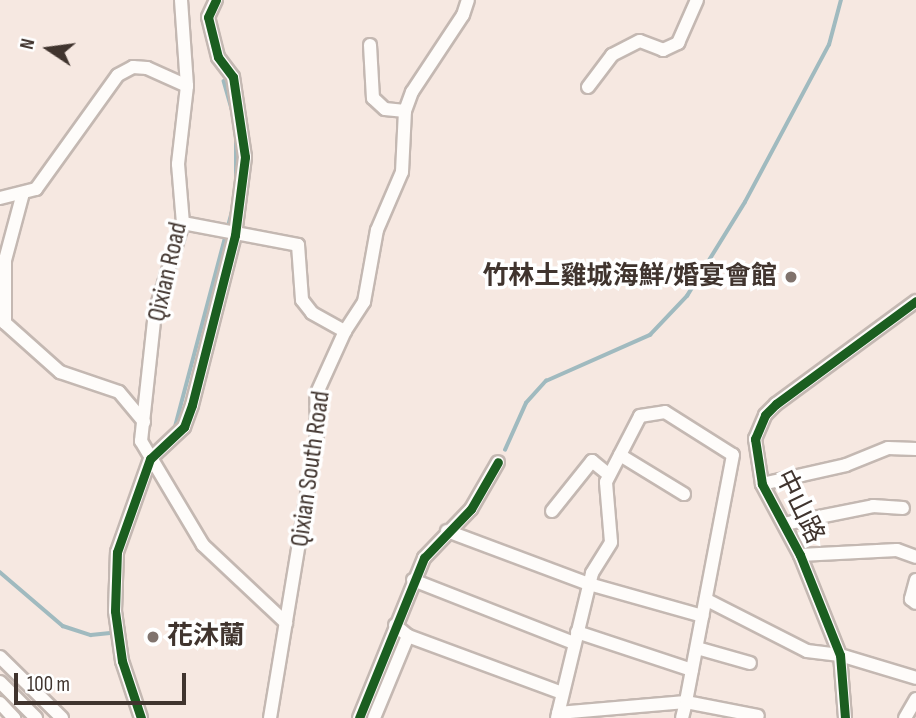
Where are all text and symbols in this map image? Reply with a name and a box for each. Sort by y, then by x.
north arrow [14,14,84,84]
text: N [16,37,40,52]
street label: Qixian Road [141,219,195,325]
place label: 竹林土雞城海鮮/婚宴會館 [482,261,777,293]
marker: 竹林土雞城海鮮/婚宴會館 [783,269,799,285]
street label: Qixian South Road [285,389,337,549]
street label: 中山路 [768,465,830,549]
place label: 花沐蘭 [167,621,245,653]
marker: 花沐蘭 [145,629,161,645]
scale bar [18,658,189,702]
text: 100 m [27,672,70,697]

